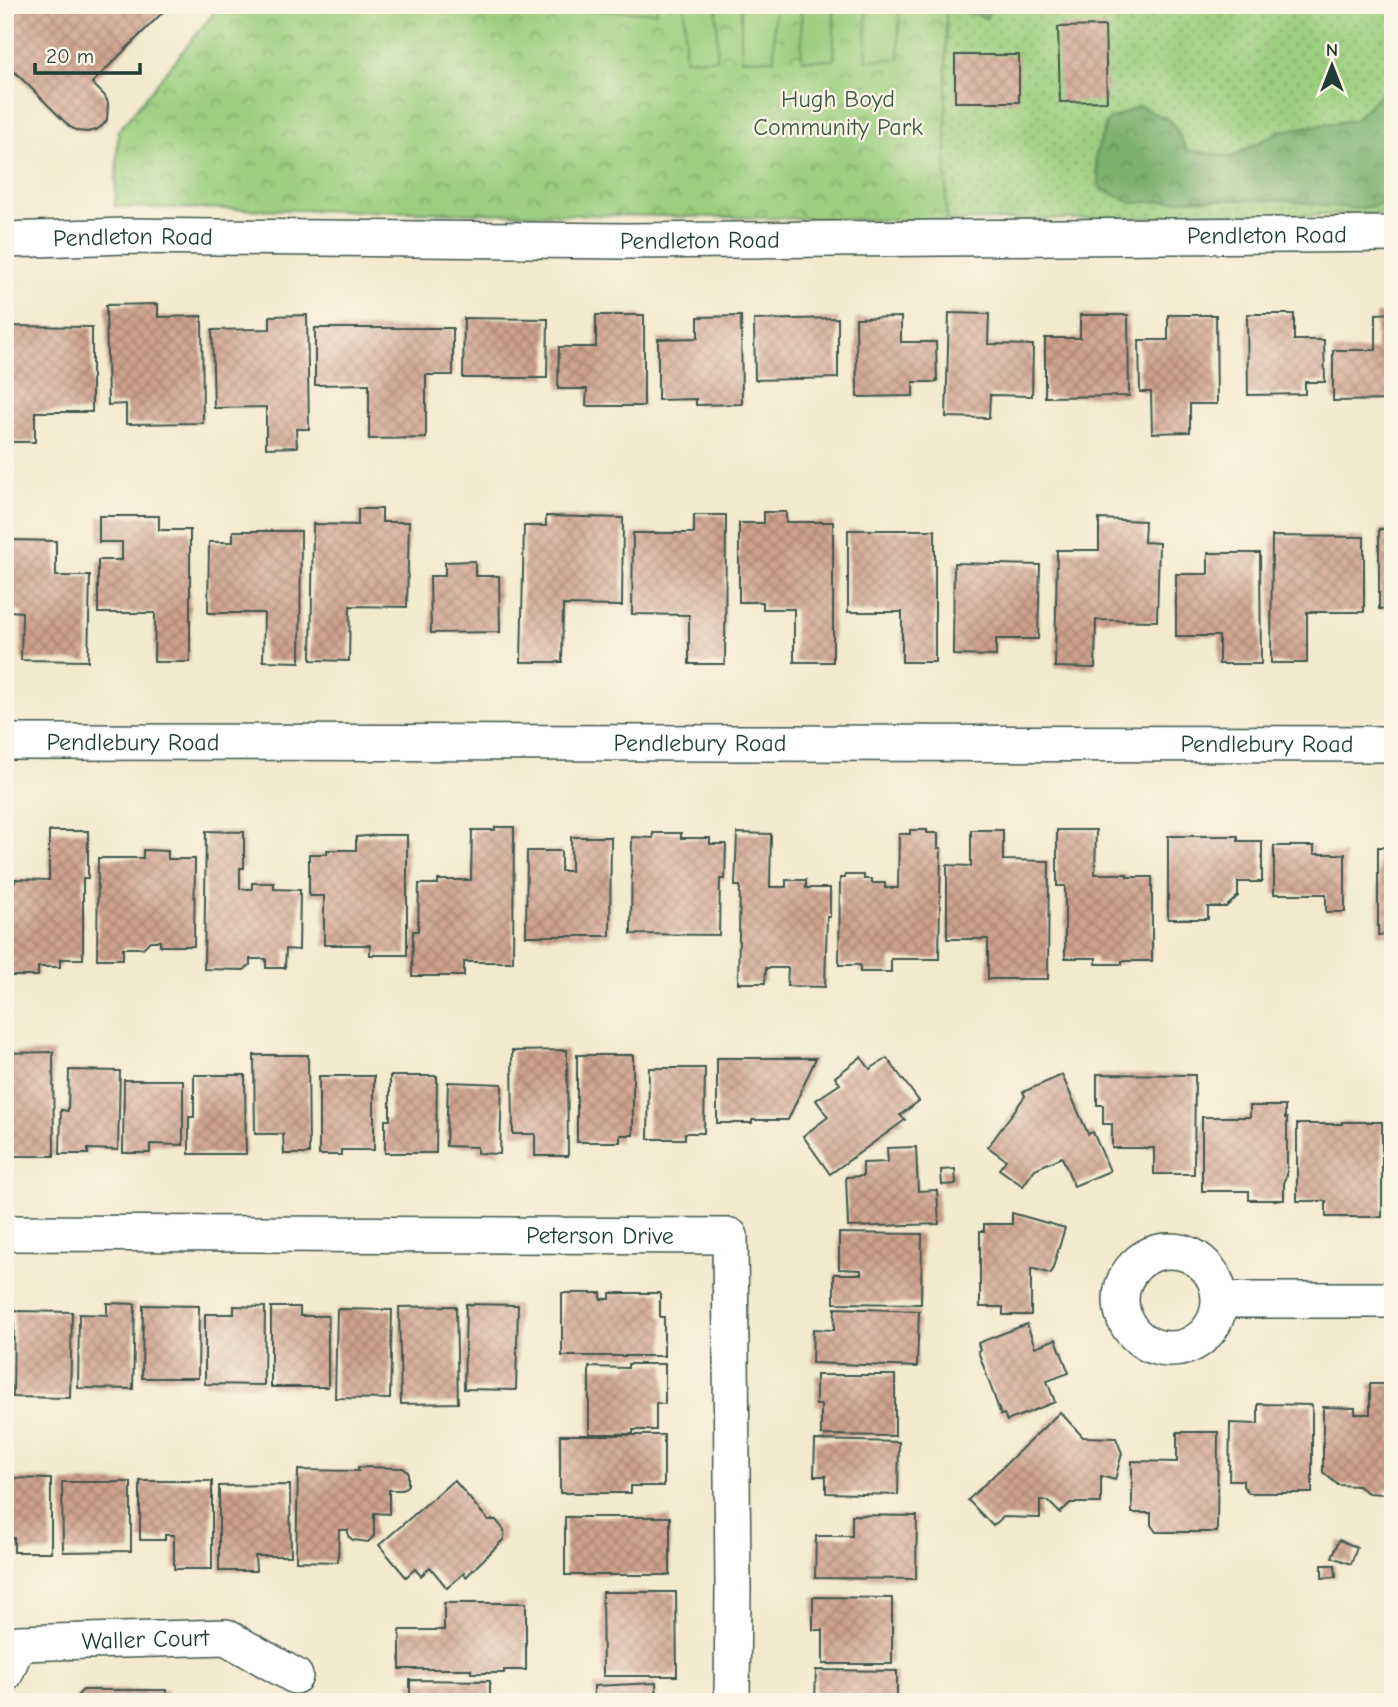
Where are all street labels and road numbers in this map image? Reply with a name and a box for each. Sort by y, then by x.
street label: Pendleton Road [1187,220,1347,250]
street label: Pendleton Road [53,222,213,252]
street label: Pendleton Road [620,226,780,255]
street label: Pendlebury Road [46,728,220,756]
street label: Pendlebury Road [613,729,787,757]
street label: Pendlebury Road [1180,730,1354,758]
street label: Peterson Drive [526,1221,674,1250]
street label: Waller Court [81,1623,211,1655]

